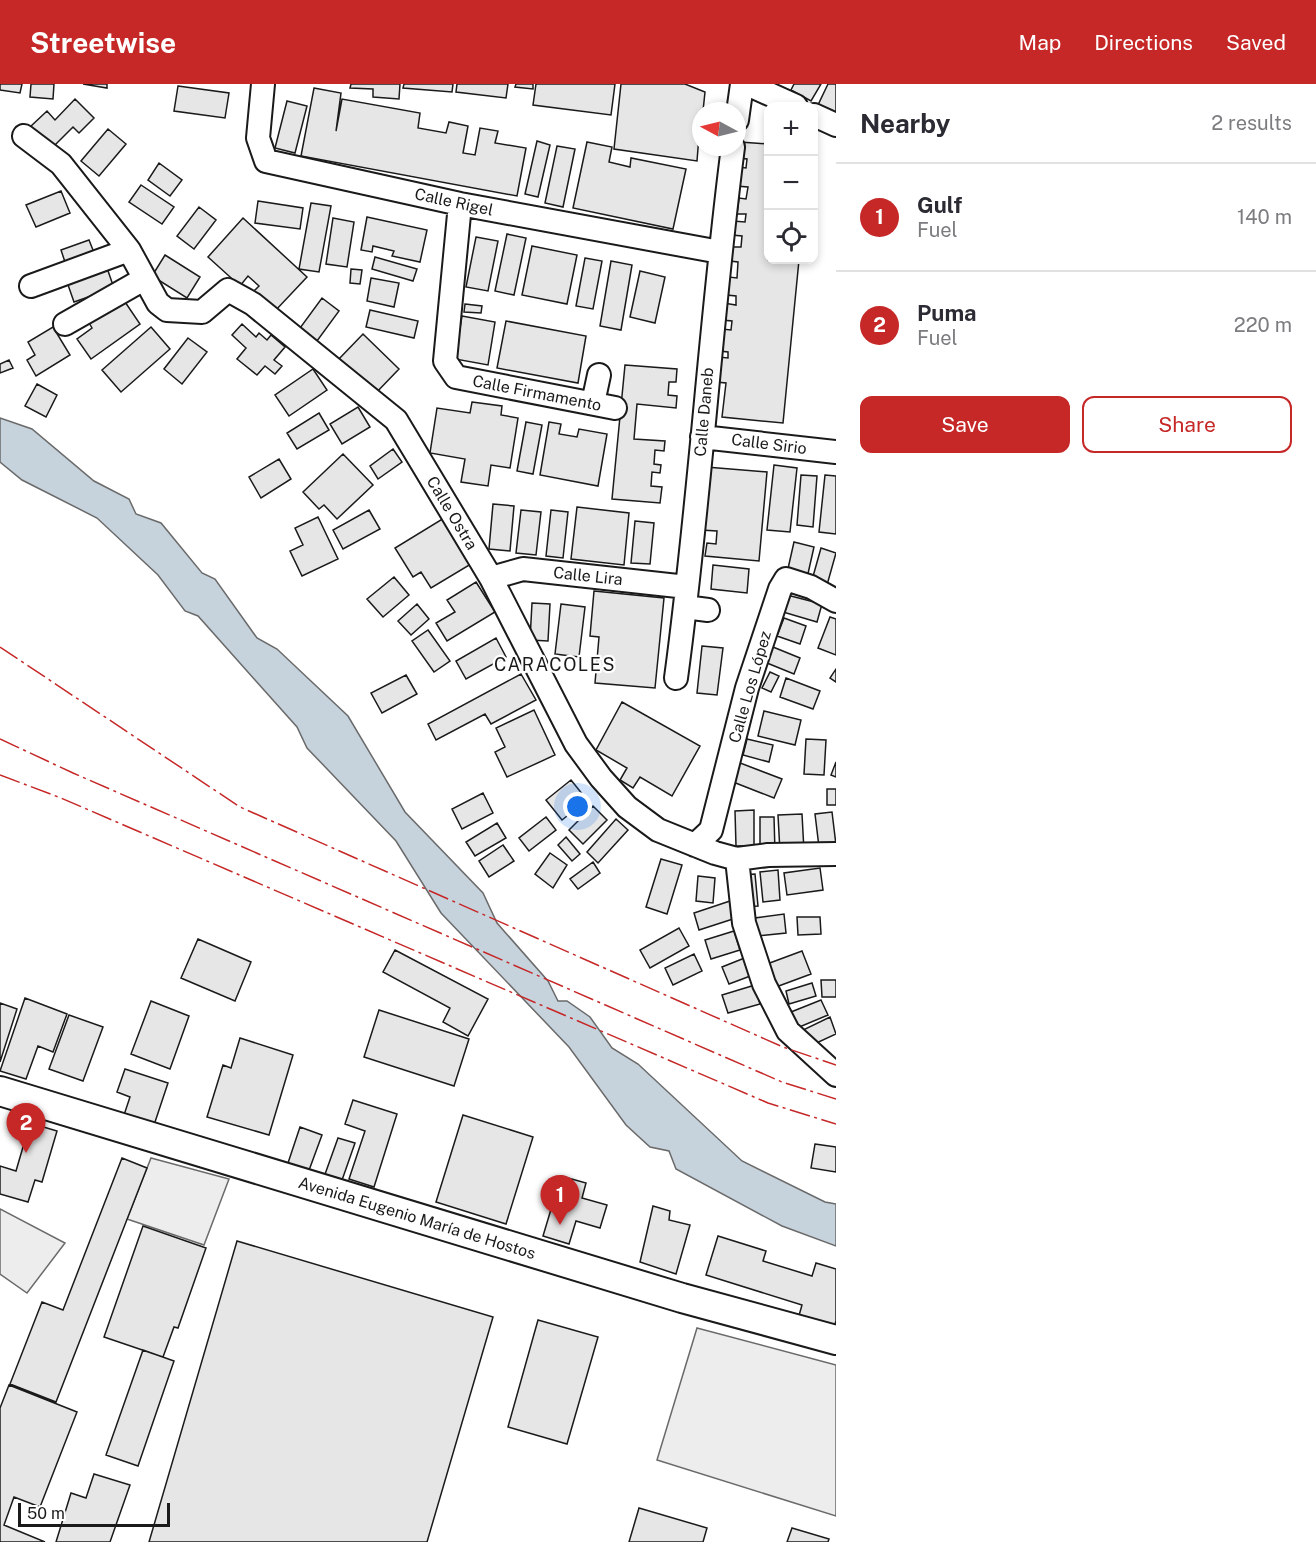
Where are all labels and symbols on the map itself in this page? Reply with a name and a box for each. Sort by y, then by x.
north arrow [692,102,746,156]
street label: Calle Rigel [413,184,495,220]
street label: Calle Daneb [691,367,717,457]
street label: Calle Firmamento [471,371,603,415]
street label: Calle Sirio [730,430,808,458]
street label: Calle Ostra [423,473,481,553]
street label: Calle Lira [552,563,624,589]
street label: Calle Los López [725,629,775,745]
district label: CARACOLES [494,654,616,675]
your location [563,792,592,821]
pin: 2 [6,1104,46,1153]
street label: Avenida Eugenio María de Hostos [296,1173,538,1263]
pin: 1 [540,1176,580,1225]
scale bar [18,1500,170,1528]

